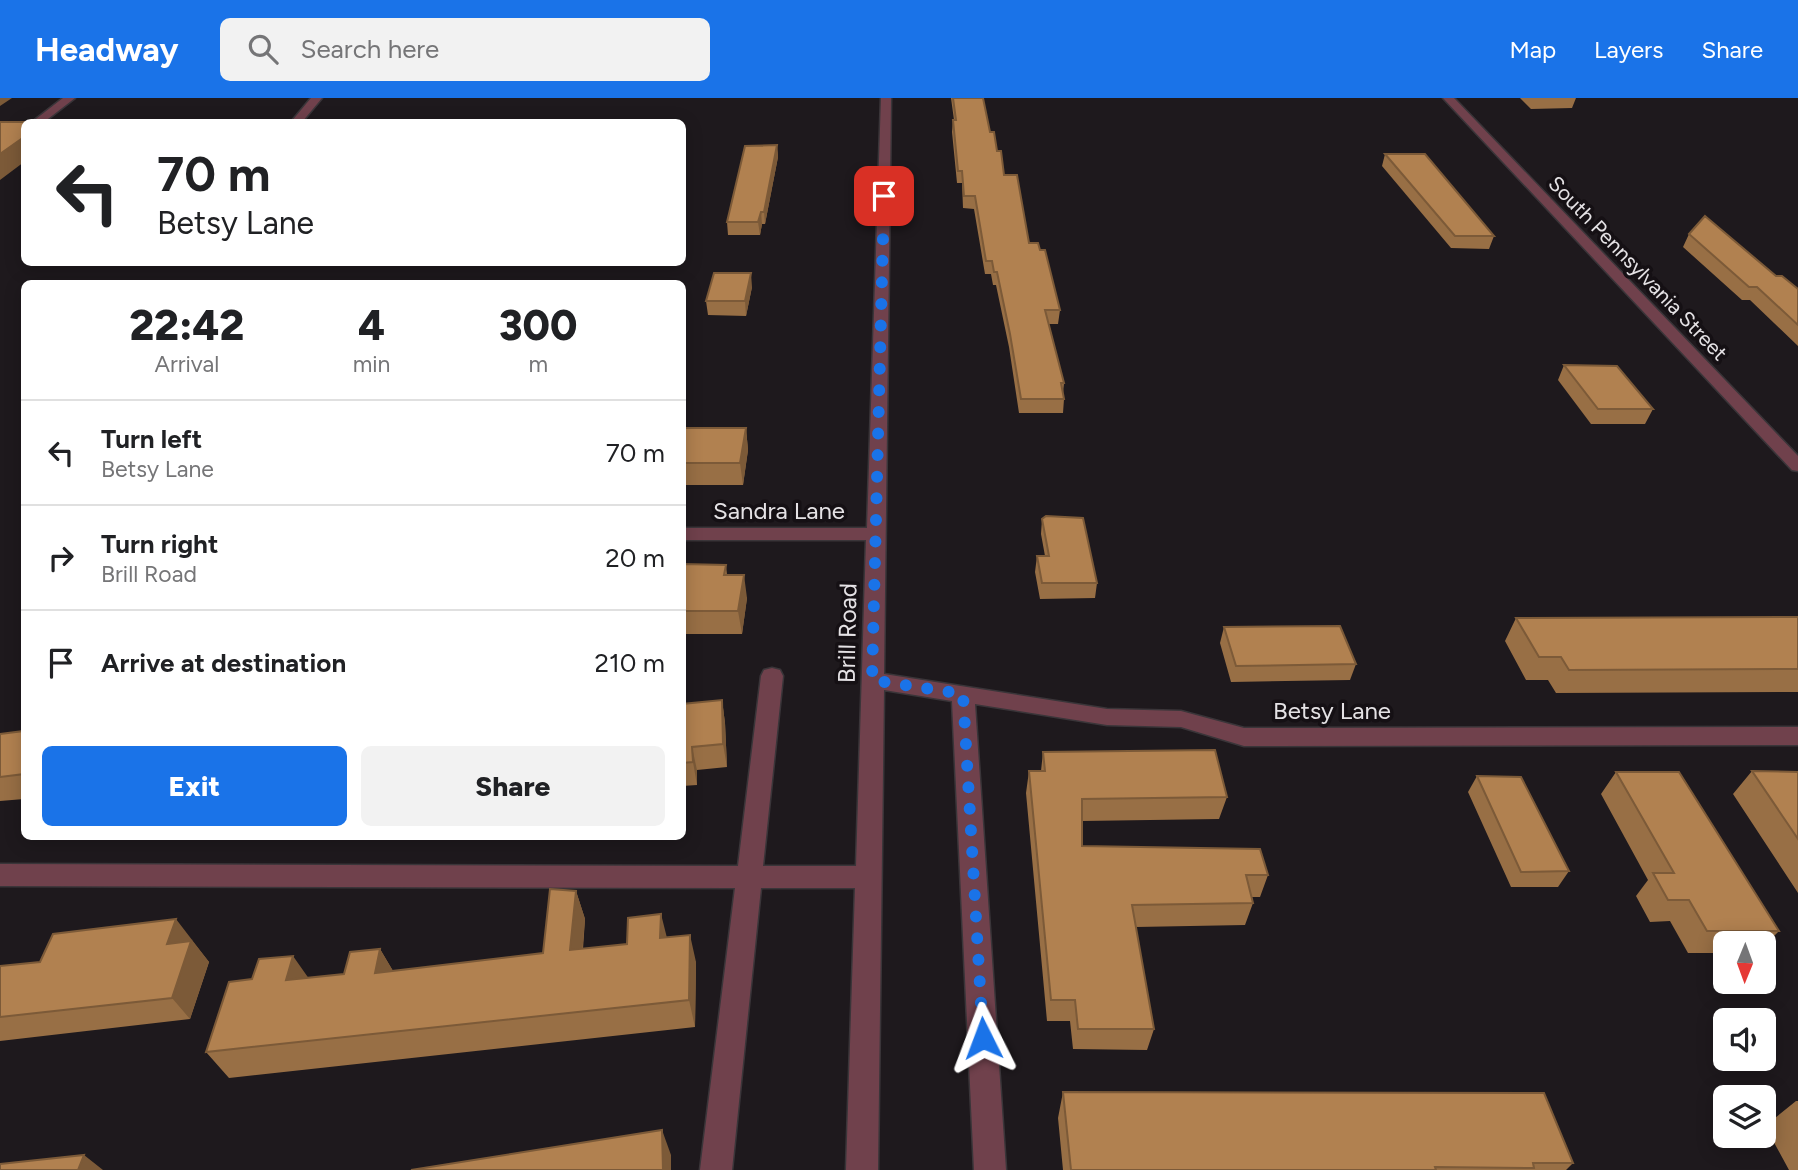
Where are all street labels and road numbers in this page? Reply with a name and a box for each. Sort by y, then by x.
street label: South Pennsylvania Street [1543,171,1733,365]
street label: Sandra Lane [713,496,845,525]
street label: Brill Road [832,583,862,683]
street label: Betsy Lane [1273,696,1391,725]

